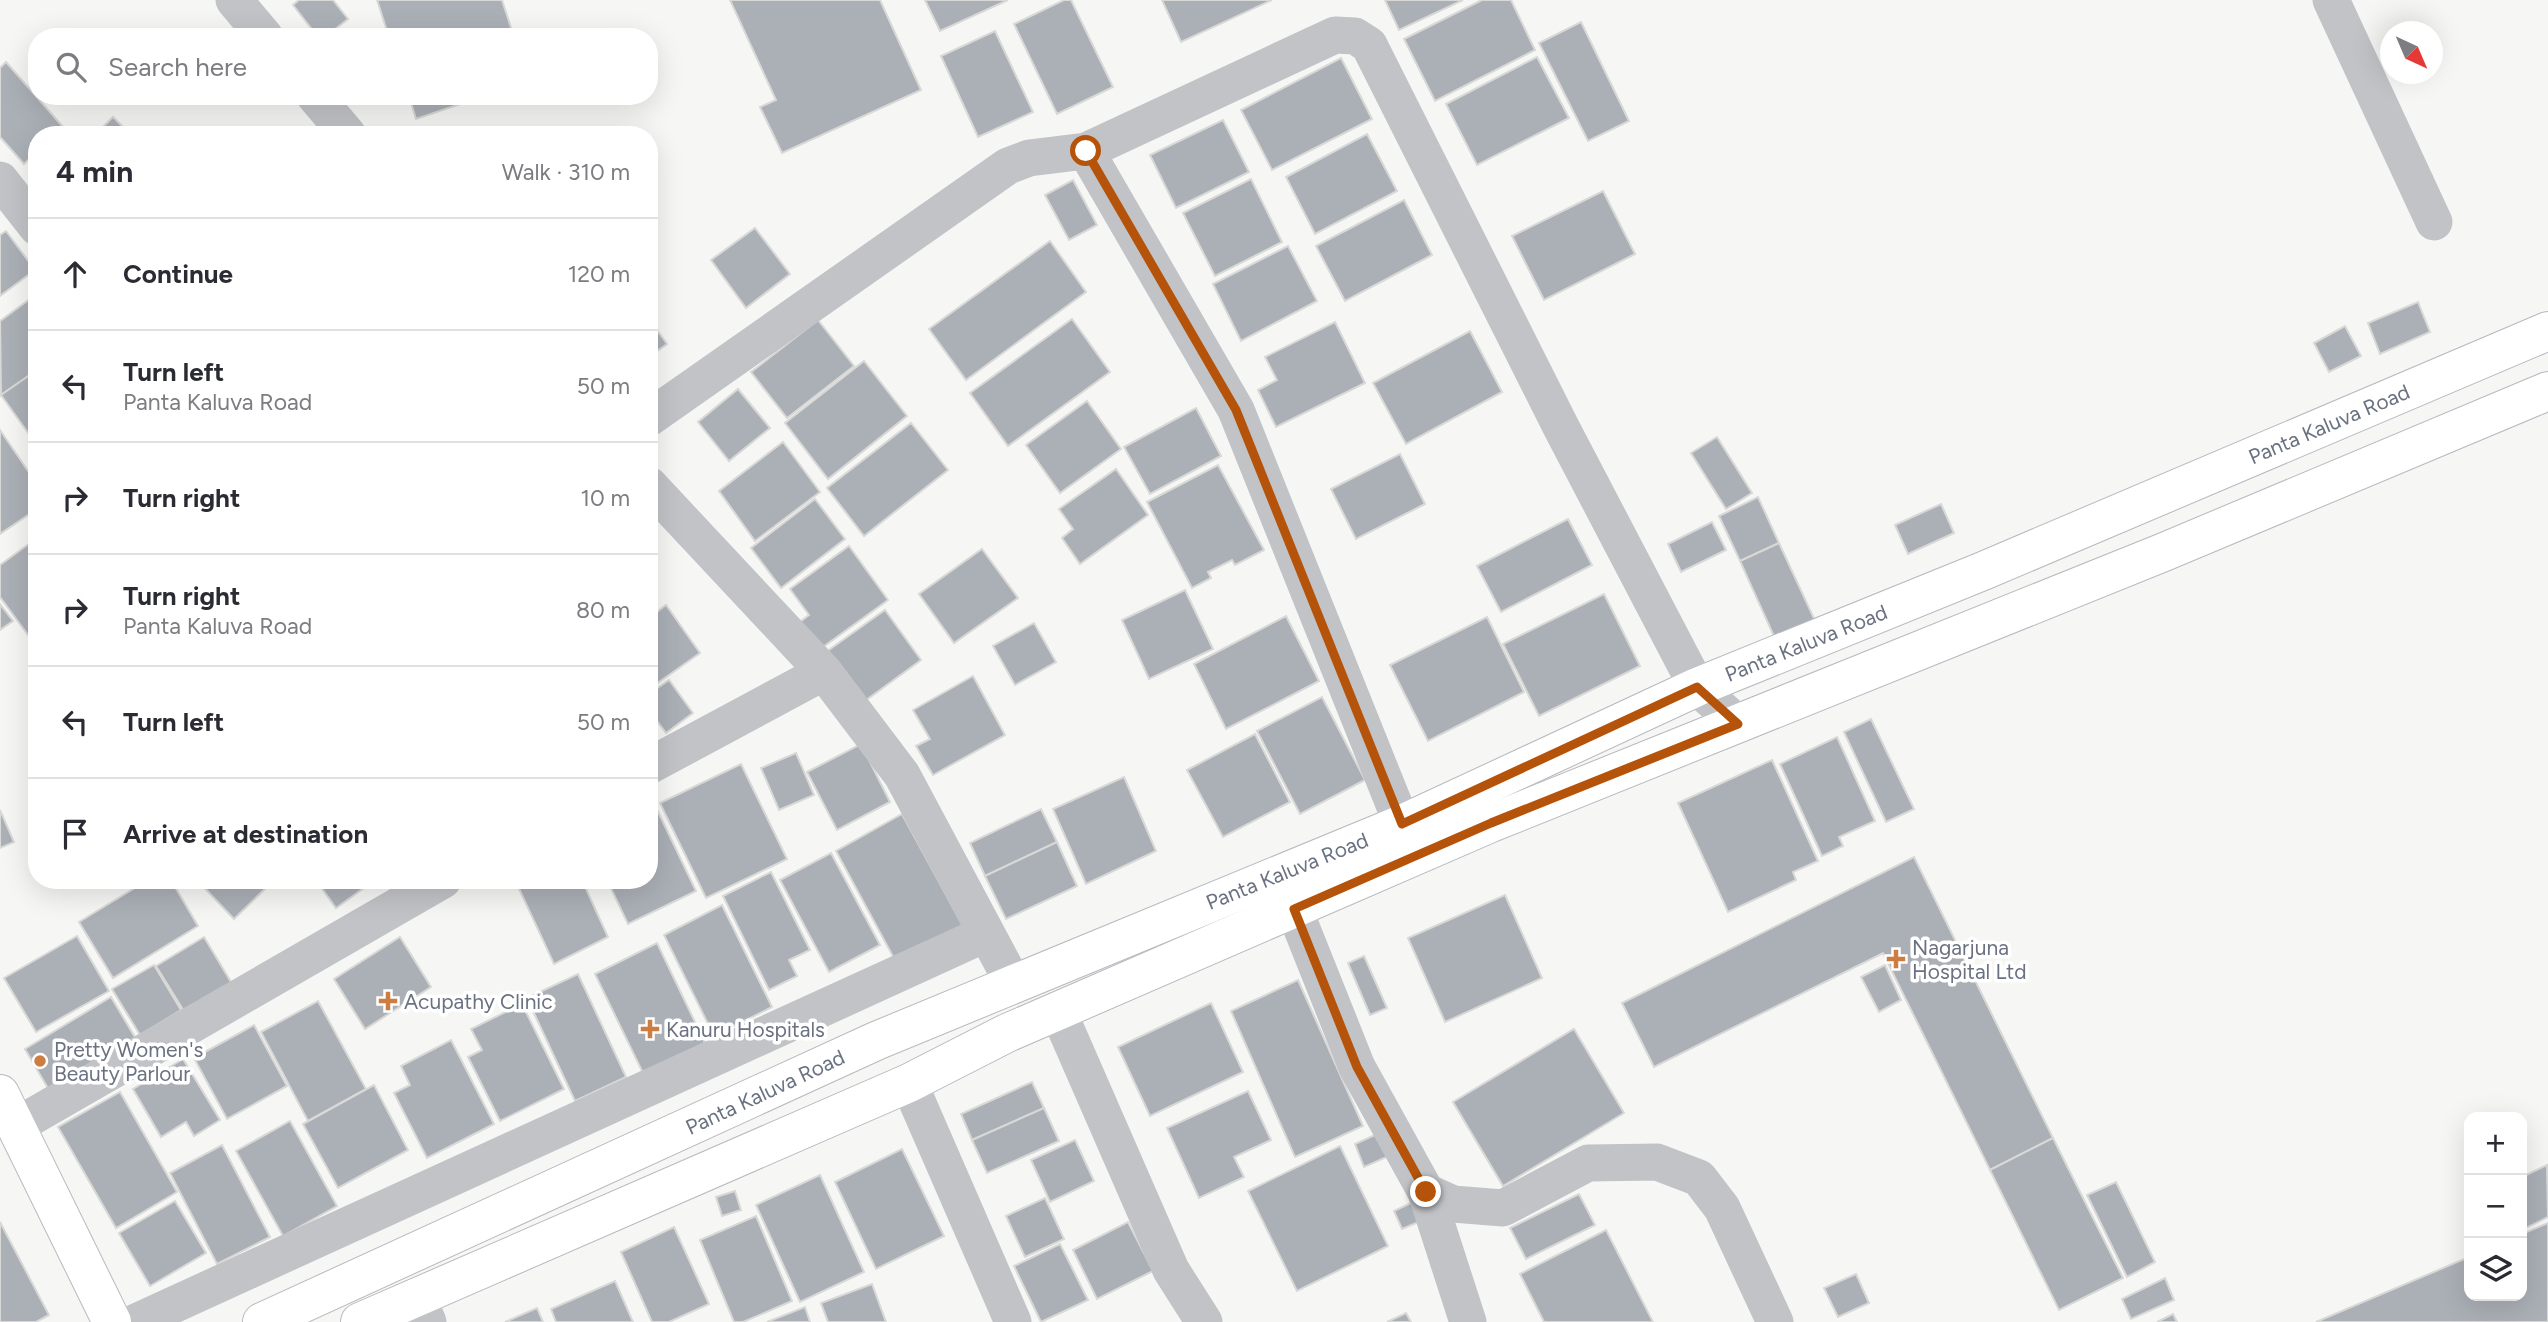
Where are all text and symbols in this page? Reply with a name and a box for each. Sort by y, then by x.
north arrow [2380,21,2443,84]
search box [28,28,658,105]
icon: search [52,48,90,86]
text: Search here [108,51,247,83]
route start [1070,135,1101,166]
text: 4 min [56,153,133,190]
text: Walk · 310 m [502,158,630,186]
icon: ahead [56,255,94,293]
text: Continue [123,258,233,290]
text: 120 m [568,260,630,288]
text: Turn left [123,356,224,388]
icon: left [56,367,94,405]
text: 50 m [577,372,630,400]
street label: Panta Kaluva Road [2245,379,2413,469]
text: Panta Kaluva Road [123,388,312,416]
icon: right [56,479,94,517]
text: Turn right [123,482,240,514]
text: 10 m [581,484,630,512]
text: Turn right [123,580,240,612]
icon: right [56,591,94,629]
text: 80 m [576,596,630,624]
street label: Panta Kaluva Road [1721,599,1891,687]
text: Panta Kaluva Road [123,612,312,640]
icon: left [56,703,94,741]
text: Turn left [123,706,224,738]
text: 50 m [577,708,630,736]
icon: arrive [56,815,94,853]
text: Arrive at destination [123,818,368,850]
street label: Panta Kaluva Road [1202,827,1372,915]
place label: Nagarjuna Hospital Ltd [1912,935,2027,984]
marker: Nagarjuna Hospital Ltd [1886,949,1906,969]
place label: Acupathy Clinic [404,989,553,1014]
marker: Acupathy Clinic [378,991,398,1011]
place label: Kanuru Hospitals [666,1017,825,1042]
marker: Kanuru Hospitals [640,1019,660,1039]
place label: Pretty Women's Beauty Parlour [54,1037,203,1086]
street label: Panta Kaluva Road [681,1044,849,1140]
marker: Pretty Women's Beauty Parlour [32,1053,48,1069]
map controls [2464,1112,2527,1301]
button: + [2464,1112,2527,1175]
button: − [2464,1175,2527,1238]
route end [1410,1176,1441,1207]
button: layers [2464,1238,2527,1301]

